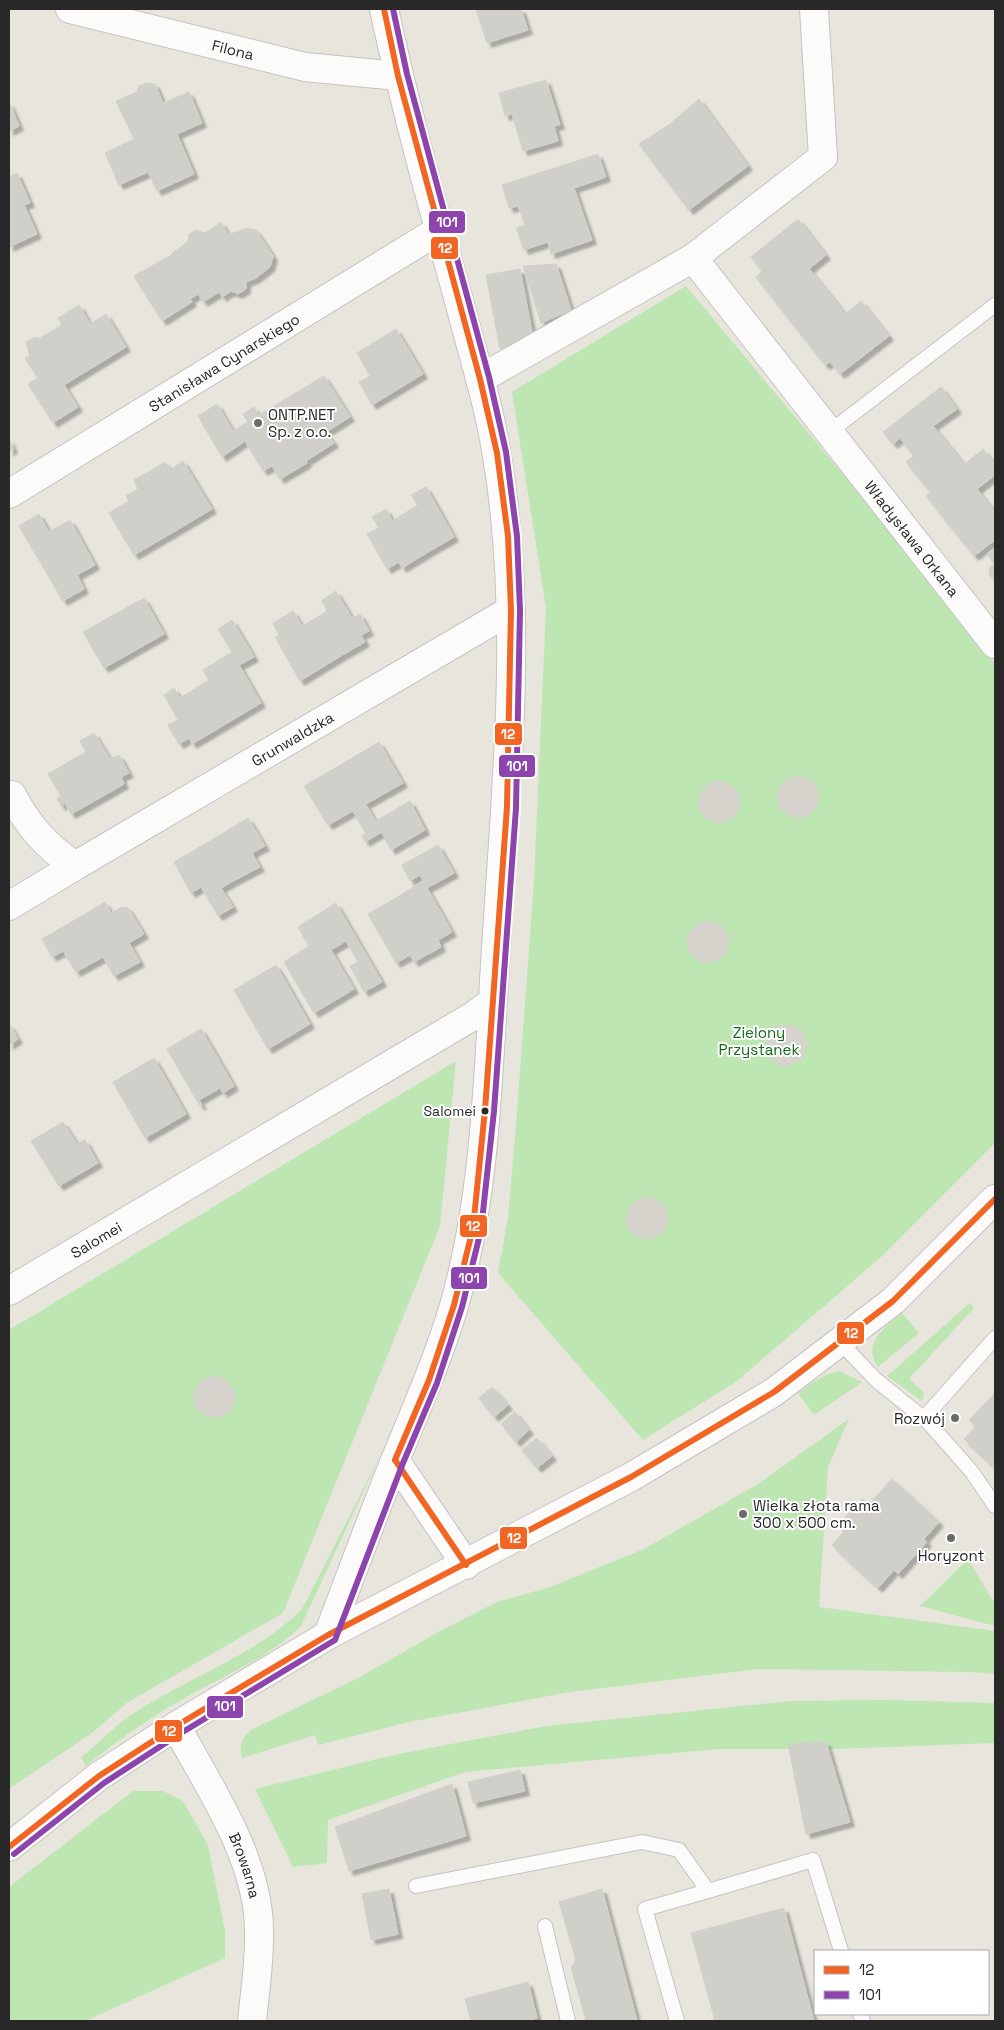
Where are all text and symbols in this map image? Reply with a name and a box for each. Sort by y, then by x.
street label: Filona [210,35,256,64]
line badge: 101 [428,210,466,234]
text: 101 [436,213,458,231]
line badge: 12 [430,236,459,260]
text: 12 [438,239,452,257]
street label: Stanisława Cynarskiego [145,309,303,416]
place label: ONTP.NET Sp. z o.o. [268,405,335,441]
marker: ONTP.NET Sp. z o.o. [252,417,264,429]
street label: Władysława Orkana [861,477,964,601]
street label: Grunwaldzka [248,707,337,770]
line badge: 12 [494,722,523,746]
text: 12 [501,725,515,743]
line badge: 101 [498,754,536,778]
text: 101 [506,757,528,775]
park label: Zielony Przystanek [718,1023,800,1059]
place label: Salomei [424,1102,476,1120]
marker: Salomei [480,1106,490,1116]
line badge: 12 [459,1214,488,1238]
street label: Salomei [67,1217,125,1262]
text: 12 [466,1217,480,1235]
line badge: 101 [450,1266,488,1290]
text: 101 [458,1269,480,1287]
line badge: 12 [836,1321,865,1345]
text: 12 [844,1324,858,1342]
place label: Rozwój [894,1409,945,1428]
marker: Rozwój [949,1412,961,1424]
place label: Wielka złota rama 300 x 500 cm. [753,1496,880,1532]
marker: Wielka złota rama 300 x 500 cm. [737,1508,749,1520]
line badge: 12 [499,1526,528,1550]
text: 12 [507,1529,521,1547]
marker: Horyzont [945,1532,957,1544]
place label: Horyzont [918,1546,984,1565]
line badge: 101 [206,1695,244,1719]
text: 101 [214,1697,236,1715]
line badge: 12 [154,1719,183,1743]
text: 12 [162,1722,176,1740]
street label: Browarna [225,1829,265,1900]
legend [814,1950,989,2015]
text: 12 [859,1960,874,1979]
text: 101 [859,1985,881,2004]

